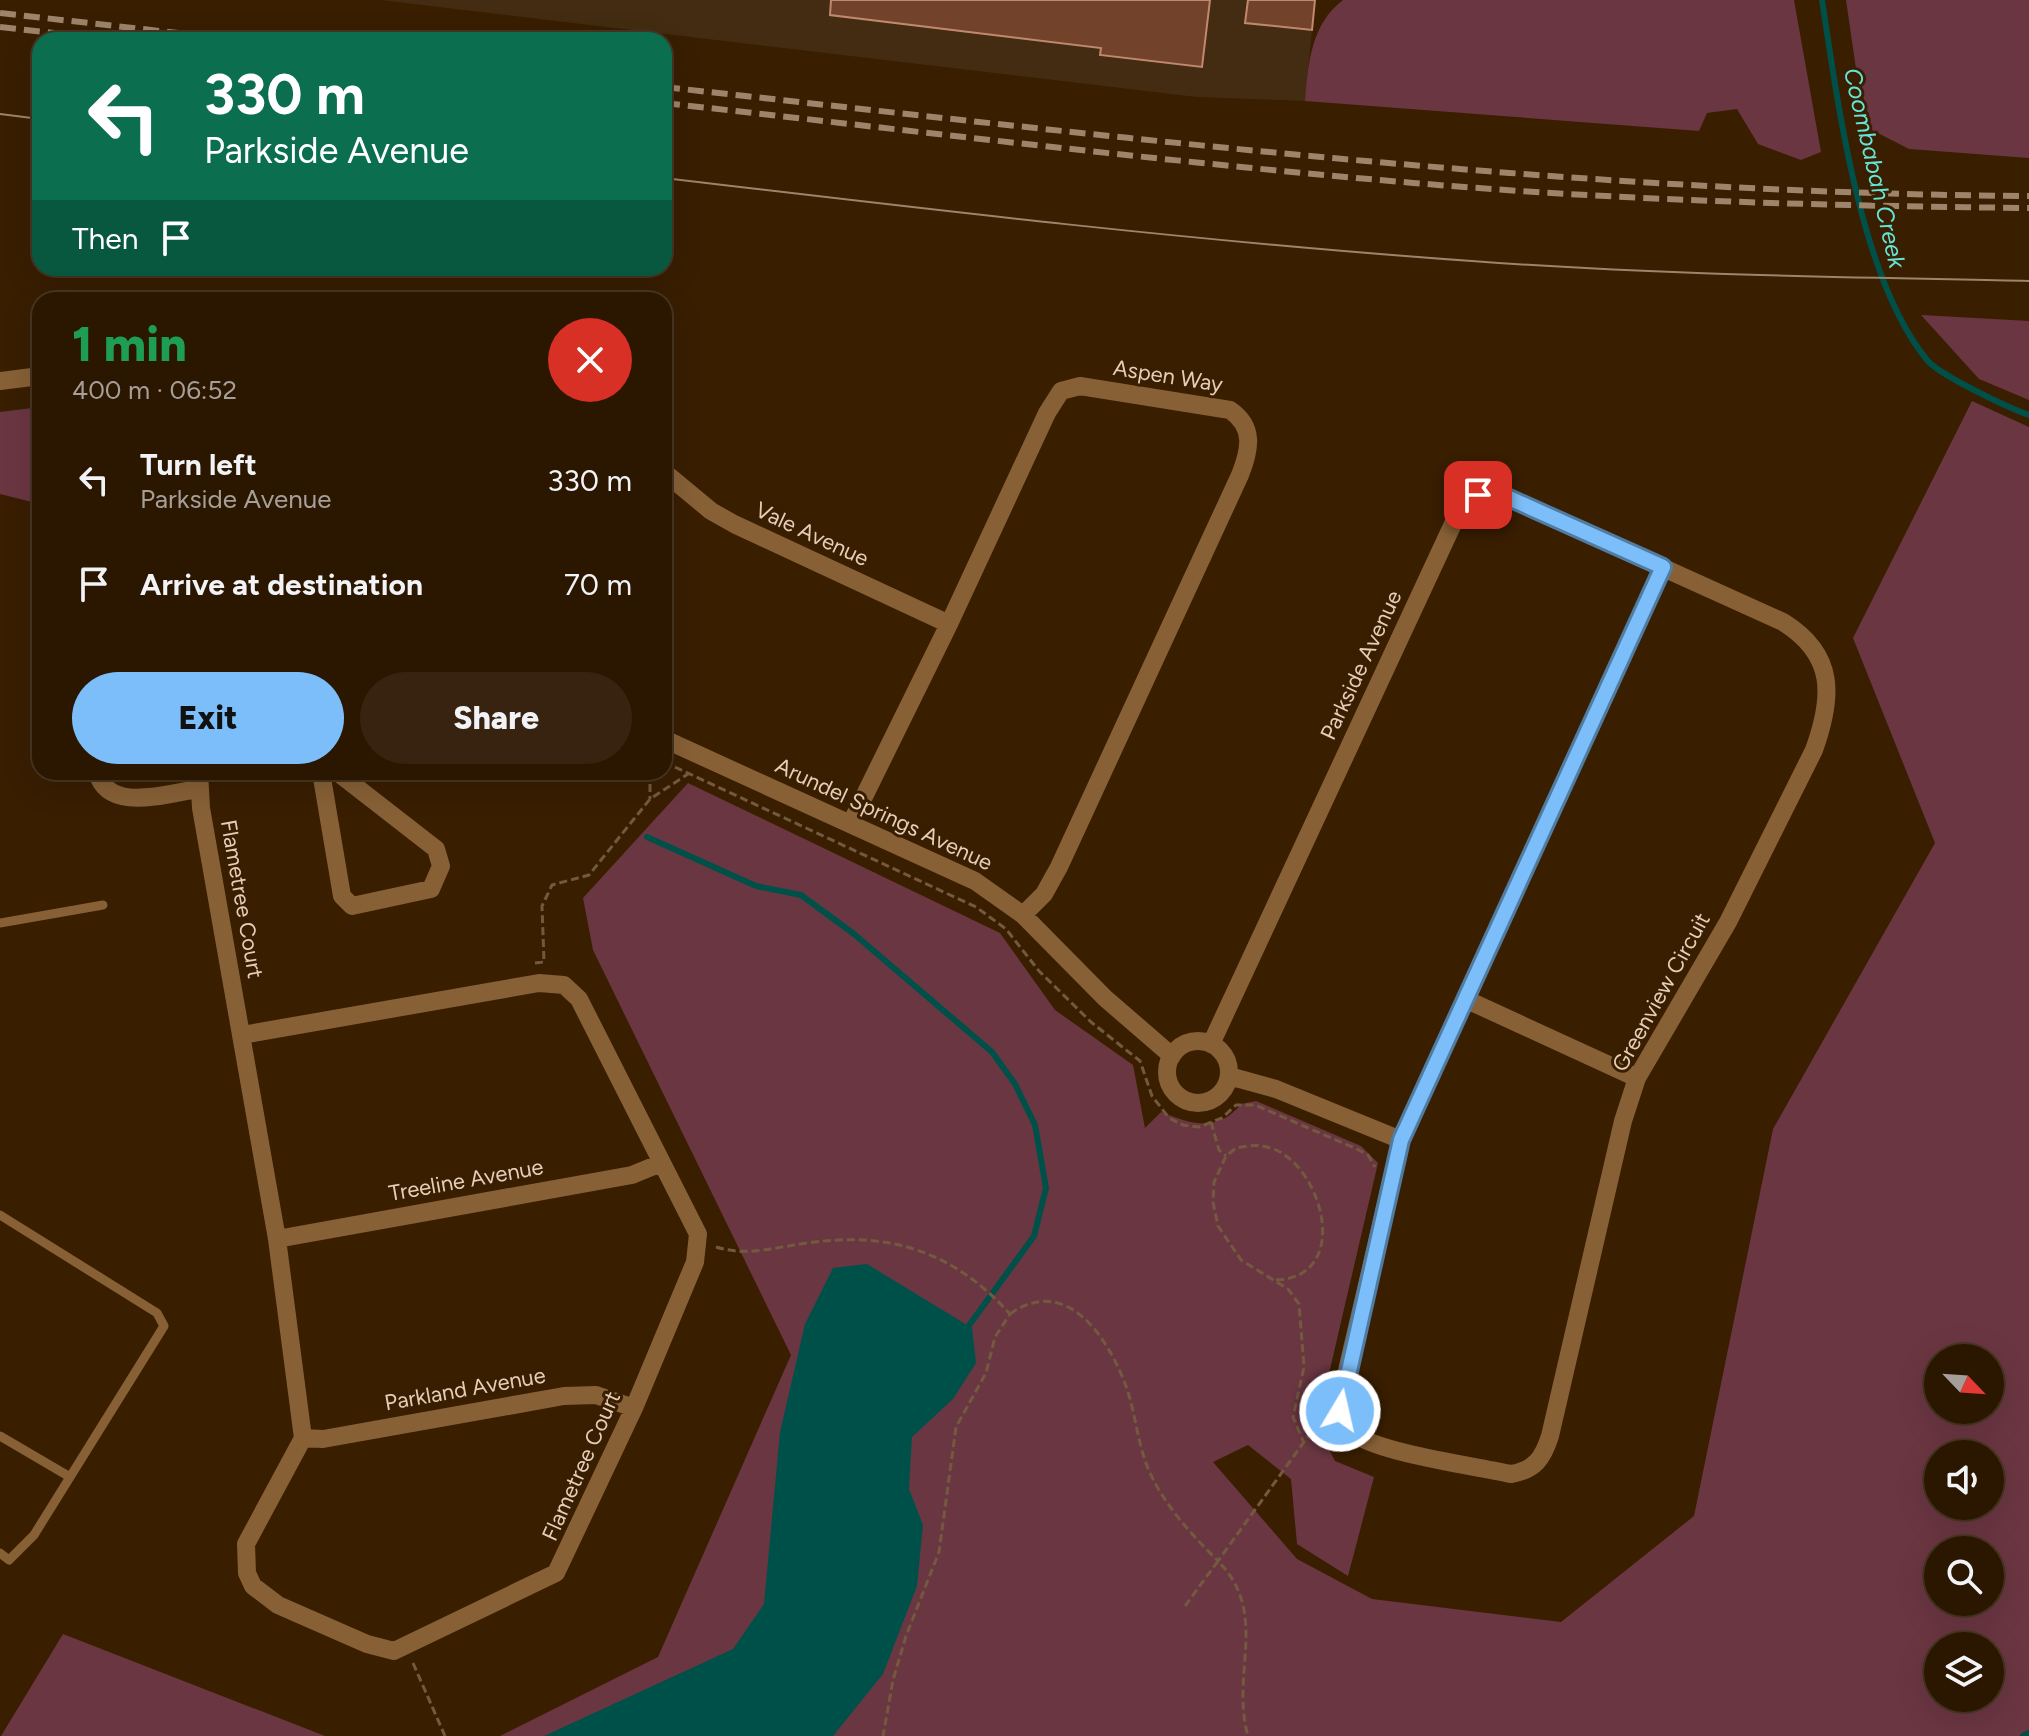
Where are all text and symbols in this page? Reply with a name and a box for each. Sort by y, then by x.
text: 330 m [204,61,365,128]
icon: left [72,64,176,168]
water label: Coombabah Creek [1838,65,1912,272]
text: Parkside Avenue [204,129,469,172]
icon: arrive [154,216,198,260]
text: Then [72,220,138,257]
text: 1 min [72,315,187,373]
button: close [548,318,632,402]
street label: Aspen Way [1111,354,1225,398]
text: 400 m · 06:52 [72,374,237,406]
text: Turn left [140,446,257,483]
icon: left [72,458,116,502]
pin [1444,461,1512,529]
text: 330 m [547,462,632,499]
icon: arrive [1456,473,1500,517]
text: Parkside Avenue [140,483,331,515]
street label: Vale Avenue [751,496,873,572]
icon: arrive [72,562,116,606]
text: Arrive at destination [140,566,423,603]
text: 70 m [564,566,632,603]
street label: Parkside Avenue [1315,586,1407,744]
button: Exit [72,672,344,764]
button: Share [360,672,632,764]
street label: Arundel Springs Avenue [771,752,997,876]
street label: Flametree Court [215,818,269,980]
street label: Greenview Circuit [1606,908,1716,1076]
street label: Treeline Avenue [387,1153,545,1207]
north arrow [1924,1344,2004,1424]
map controls [1924,1344,2004,1712]
street label: Parkland Avenue [382,1362,548,1416]
position arrow [1298,1369,1382,1453]
street label: Flametree Court [536,1387,626,1545]
button: sound [1924,1440,2004,1520]
button: search [1924,1536,2004,1616]
button: layers [1924,1632,2004,1712]

